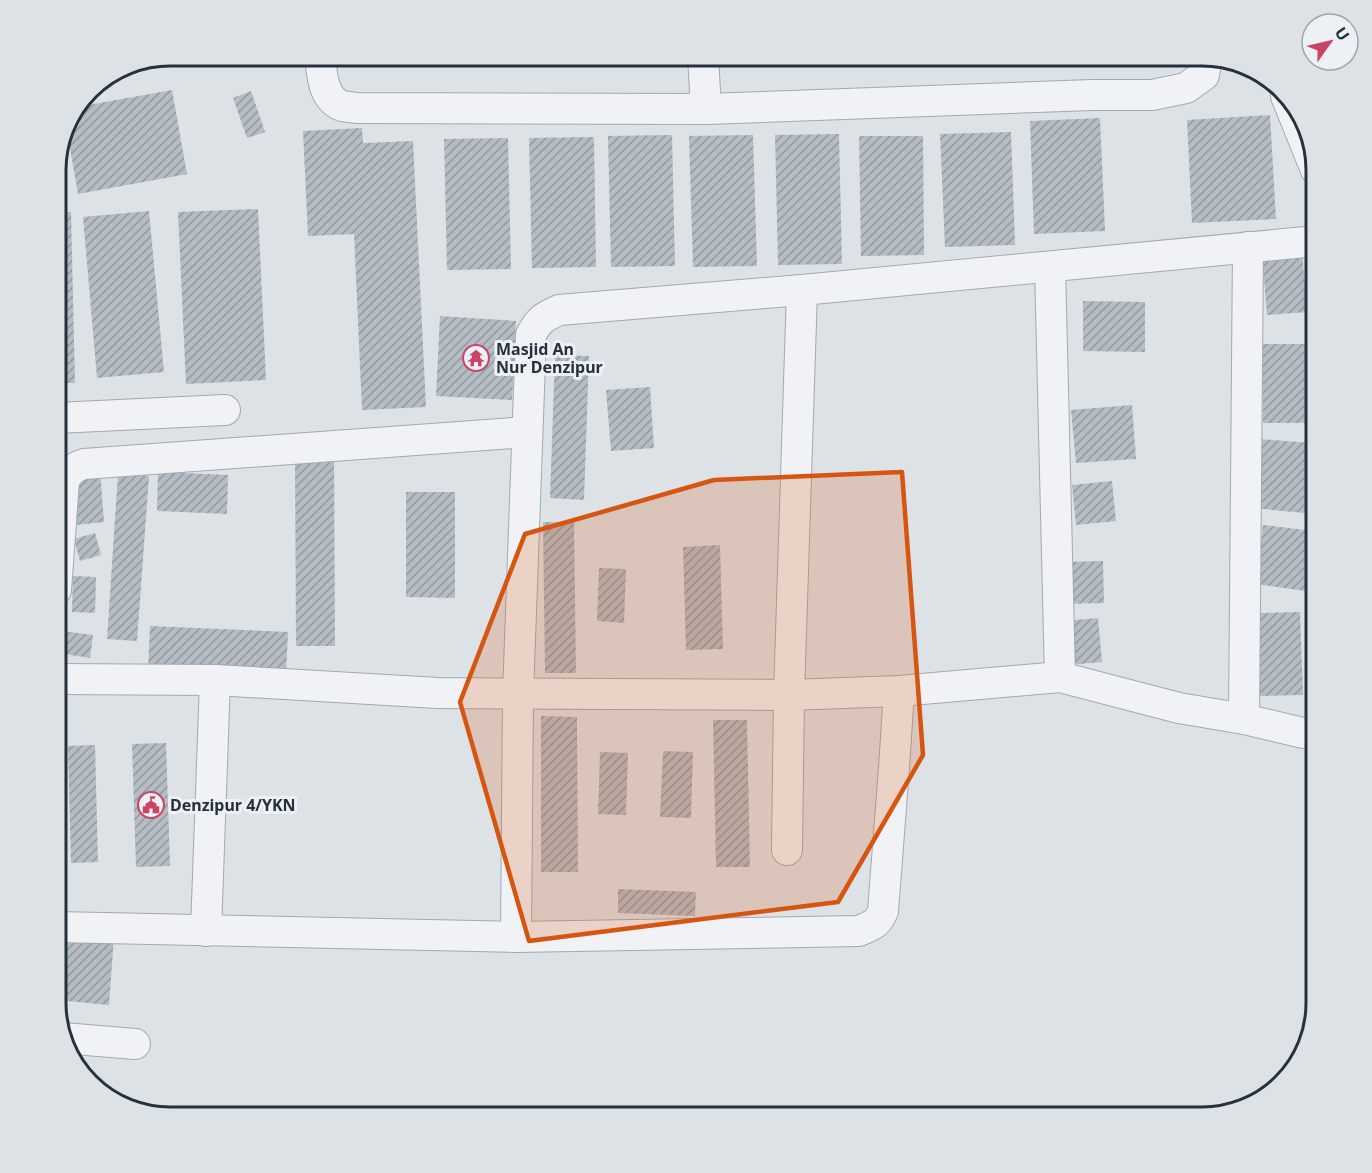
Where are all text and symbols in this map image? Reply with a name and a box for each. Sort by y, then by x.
north arrow [1300,12,1360,72]
text: U [1330,22,1355,45]
place label: Masjid An Nur Denzipur [496,338,603,378]
temple icon: Masjid An Nur Denzipur [461,343,491,373]
public building icon: Denzipur 4/YKN [136,790,166,820]
place label: Denzipur 4/YKN [170,794,296,816]

